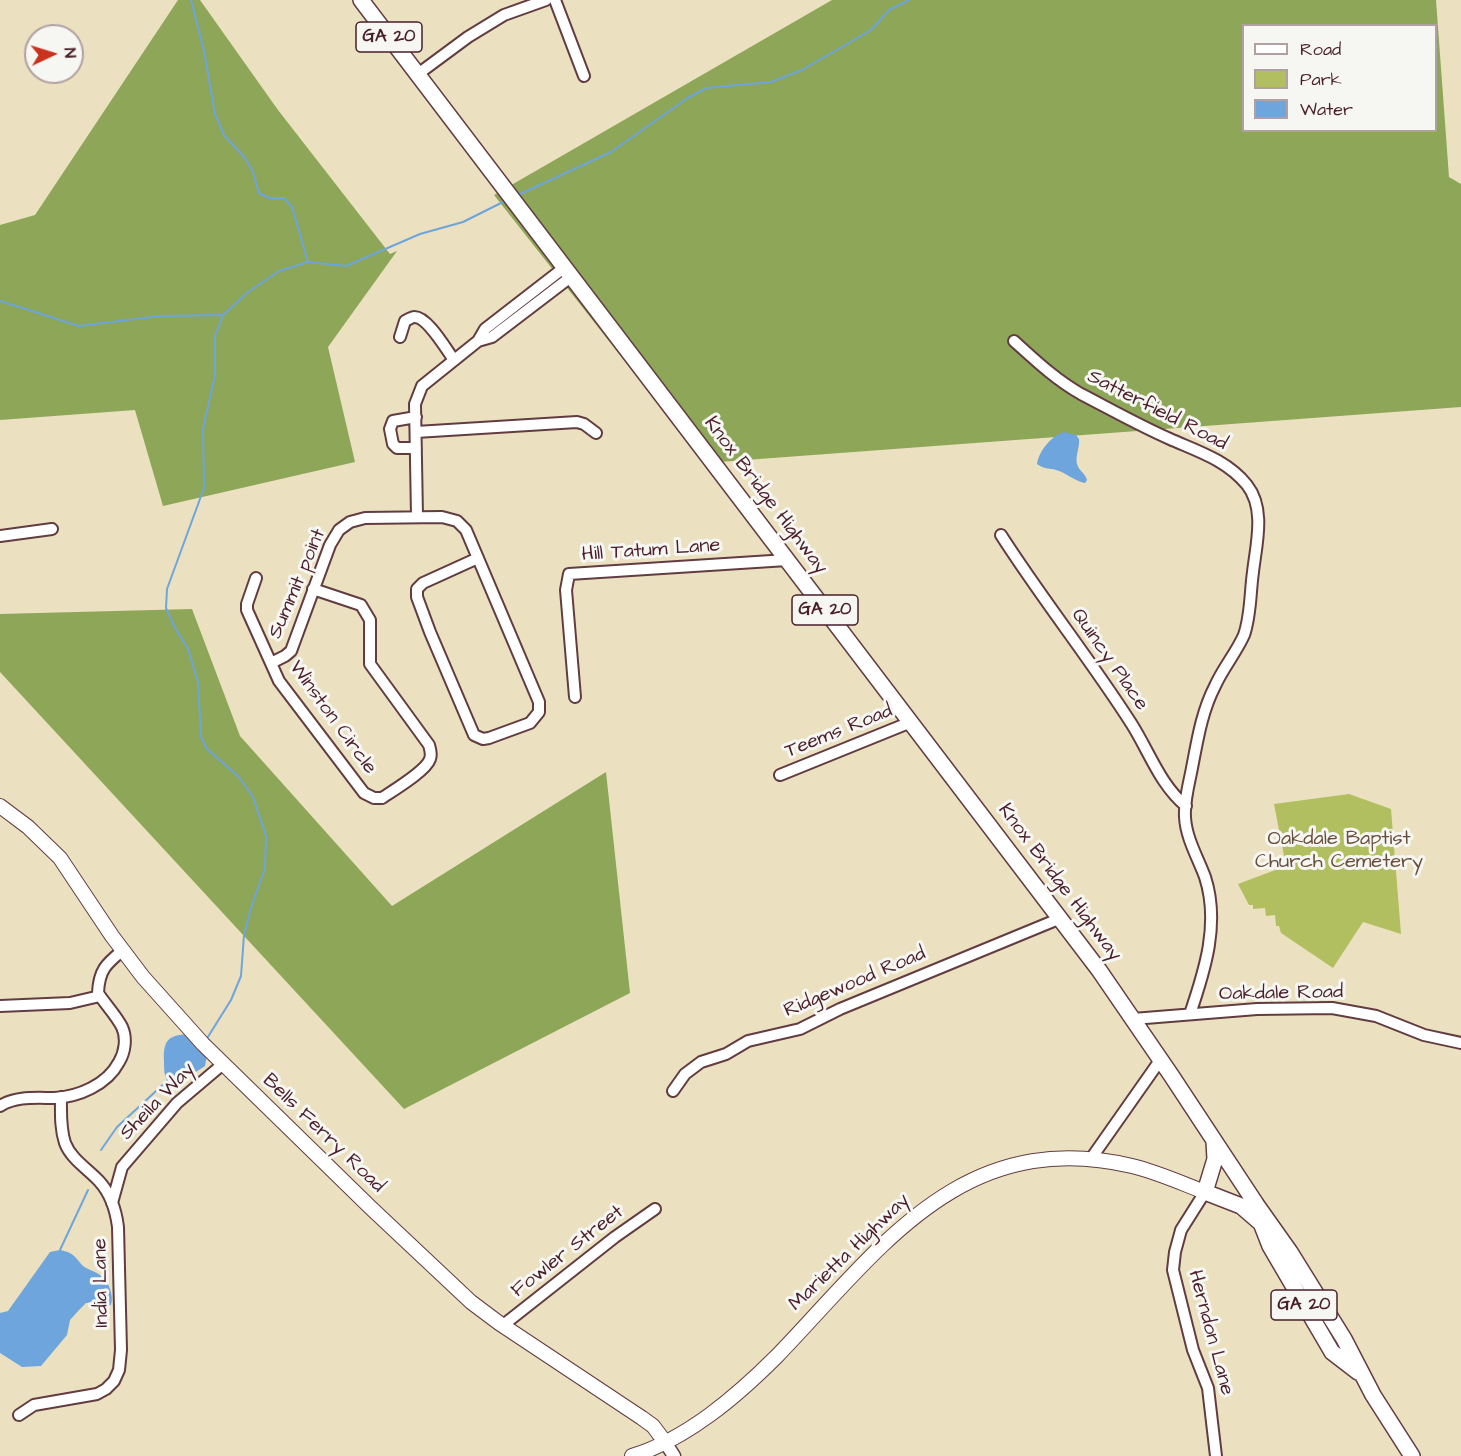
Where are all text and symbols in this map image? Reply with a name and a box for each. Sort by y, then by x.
road number: GA 20 [356,22,422,52]
north arrow [24,24,84,84]
legend [1242,24,1437,132]
text: Road [1300,37,1341,62]
text: N [59,47,81,59]
text: Park [1300,67,1342,92]
text: Water [1300,97,1353,122]
street label: Satterfield Road [1083,365,1231,457]
street label: Knox Bridge Highway [698,412,832,580]
street label: Summit point [264,526,332,642]
street label: Hill Tatum Lane [581,534,721,568]
road number: GA 20 [792,595,858,625]
street label: Quincy Place [1065,605,1153,715]
street label: Winston Circle [283,657,381,779]
street label: Teems Road [782,700,896,764]
street label: Knox Bridge Highway [992,799,1126,967]
park label: Oakdale Baptist Church Cemetery [1255,828,1423,875]
street label: Ridgewood Road [781,942,929,1024]
street label: Oakdale Road [1219,981,1343,1007]
street label: Sheila Way [115,1058,201,1146]
street label: Bells Ferry Road [257,1069,389,1199]
street label: Marietta Highway [785,1189,915,1317]
street label: Fowler Street [507,1201,629,1303]
street label: India Lane [89,1238,115,1328]
street label: Herndon Lane [1182,1268,1238,1398]
road number: GA 20 [1271,1290,1337,1320]

